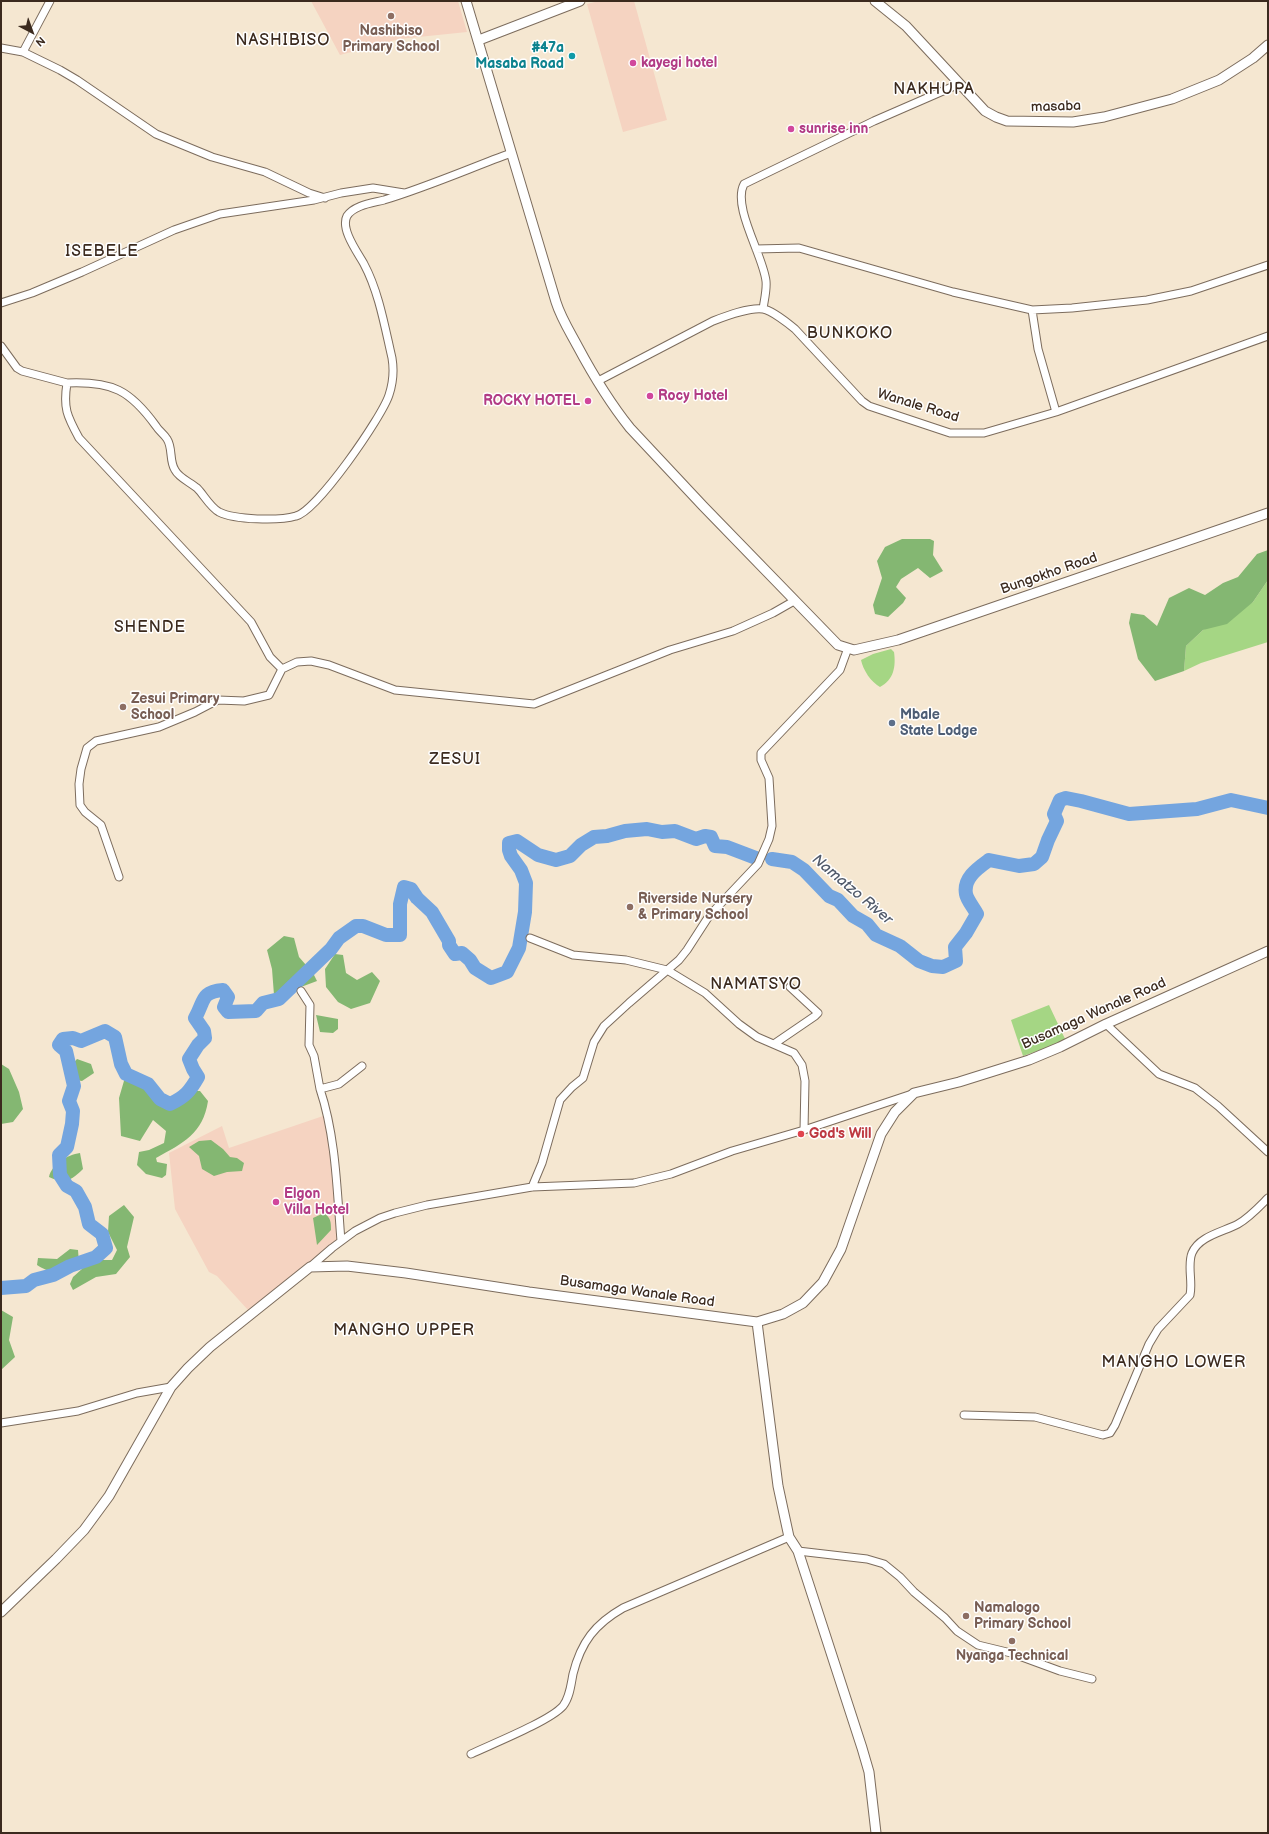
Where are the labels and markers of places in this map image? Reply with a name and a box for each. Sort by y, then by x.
marker: Nashibiso Primary School [386,11,396,21]
place label: Nashibiso Primary School [342,23,440,56]
place label: #47a Masaba Road [475,40,564,72]
marker: #47a Masaba Road [567,51,577,61]
place label: kayegi hotel [641,55,717,71]
marker: kayegi hotel [628,58,638,68]
place label: sunrise inn [799,121,868,137]
marker: sunrise inn [786,124,796,134]
place label: Rocy Hotel [658,388,728,404]
marker: Rocy Hotel [645,391,655,401]
place label: ROCKY HOTEL [483,393,580,409]
marker: ROCKY HOTEL [583,396,593,406]
place label: Zesui Primary School [131,691,219,724]
marker: Zesui Primary School [118,702,128,712]
place label: Mbale State Lodge [900,707,977,740]
marker: Mbale State Lodge [887,718,897,728]
place label: Riverside Nursery & Primary School [638,891,753,924]
marker: Riverside Nursery & Primary School [625,902,635,912]
place label: God's Will [809,1126,872,1142]
marker: God's Will [796,1129,806,1139]
place label: Elgon Villa Hotel [284,1186,349,1218]
marker: Elgon Villa Hotel [271,1197,281,1207]
place label: Namalogo Primary School [974,1600,1071,1632]
marker: Namalogo Primary School [961,1611,971,1621]
marker: Nyanga Technical [1007,1636,1017,1646]
place label: Nyanga Technical [956,1648,1068,1664]

